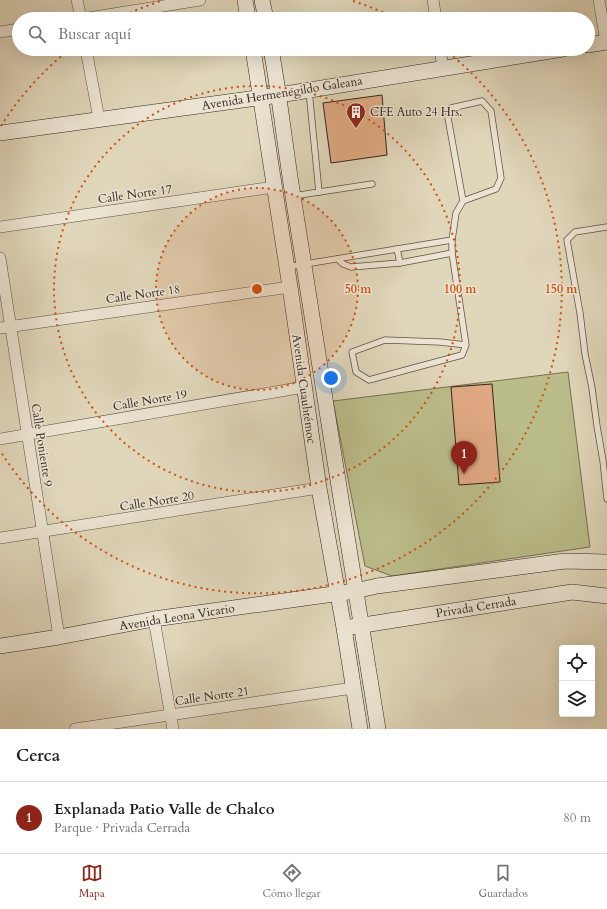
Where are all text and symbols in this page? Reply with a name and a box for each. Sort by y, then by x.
search box [12,12,595,56]
icon: search [26,23,48,45]
text: Buscar aquí [58,24,131,44]
street label: Avenida Hermenegildo Galeana [201,72,364,114]
building icon: CFE Auto 24 Hrs. [345,101,367,129]
place label: CFE Auto 24 Hrs. [370,104,462,120]
street label: Calle Norte 17 [97,181,173,207]
street label: Calle Norte 18 [105,281,181,307]
text: 50 m [345,281,372,297]
text: 100 m [444,281,477,297]
text: 150 m [545,281,578,297]
centre of rings [250,282,264,296]
street label: Avenida Cuauhtémoc [288,333,320,445]
your location [321,368,341,388]
street label: Calle Norte 19 [112,386,188,414]
street label: Calle Poniente 9 [28,402,56,488]
pin: 1 [451,441,477,474]
street label: Calle Norte 20 [119,487,195,515]
street label: Privada Cerrada [435,593,518,621]
street label: Avenida Leona Vicario [118,600,236,634]
map controls [559,645,595,717]
button: locate [559,645,595,681]
button: layers [559,681,595,717]
street label: Calle Norte 21 [174,683,250,709]
text: Cerca [16,744,60,767]
text: Explanada Patio Valle de Chalco [54,799,274,819]
text: 1 [26,809,32,827]
text: 80 m [563,809,591,827]
text: Parque · Privada Cerrada [54,819,190,837]
tab: Mapa [79,862,105,901]
tab: Cómo llegar [263,862,321,901]
tab: Guardados [478,862,528,901]

